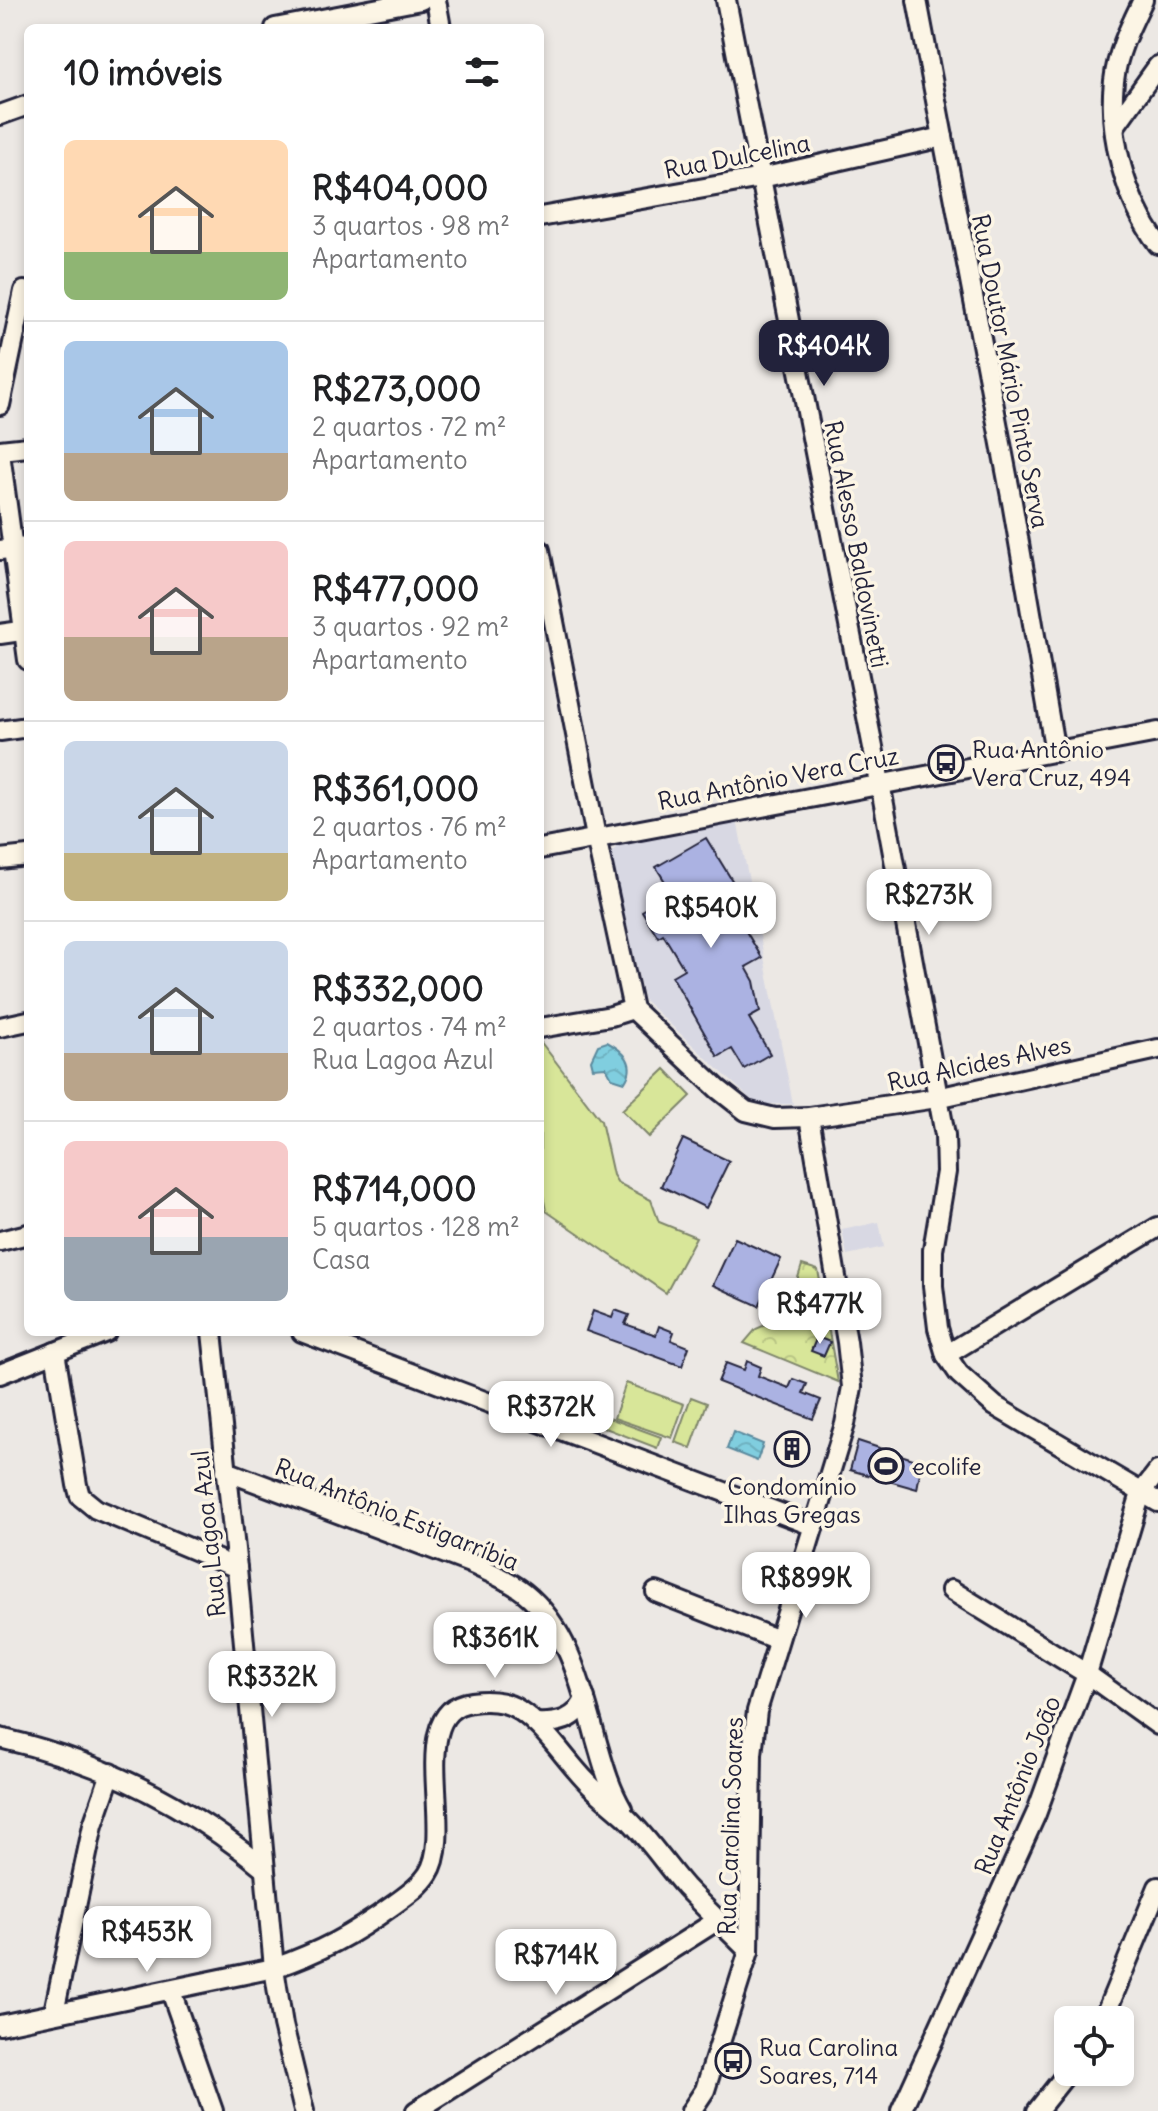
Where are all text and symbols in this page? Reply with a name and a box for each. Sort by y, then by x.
icon: filters [460,50,504,94]
text: 10 imóveis [64,51,222,94]
street label: Rua Dulcelina [662,127,812,185]
text: R$404,000 [312,166,488,209]
icon: home [128,172,224,268]
text: 3 quartos · 98 m² [312,209,510,242]
street label: Rua Doutor Mário Pinto Serva [966,211,1056,531]
text: Apartamento [312,242,468,275]
pin: R$404K [759,320,889,388]
text: R$404K [777,329,871,362]
text: R$273,000 [312,367,481,410]
icon: home [128,373,224,469]
text: 2 quartos · 72 m² [312,410,506,443]
street label: Rua Alesso Baldovinetti [818,418,896,670]
text: Apartamento [312,443,468,476]
text: R$477,000 [312,567,479,610]
icon: home [128,573,224,669]
text: 3 quartos · 92 m² [312,610,509,643]
text: Apartamento [312,643,468,676]
place label: Rua Antônio Vera Cruz, 494 [972,734,1131,792]
street label: Rua Antônio Vera Cruz [655,740,901,816]
bus stop icon: Rua Antônio Vera Cruz, 494 [927,744,965,782]
text: R$361,000 [312,767,479,810]
icon: home [128,773,224,869]
text: 2 quartos · 76 m² [312,810,507,843]
text: Apartamento [312,843,468,876]
pin: R$273K [864,869,994,937]
text: R$273K [885,878,973,911]
pin: R$540K [646,882,776,950]
text: R$540K [664,891,758,924]
text: R$332,000 [312,967,484,1010]
icon: home [128,973,224,1069]
text: 2 quartos · 74 m² [312,1010,507,1043]
street label: Rua Alcides Alves [885,1029,1073,1097]
text: Rua Lagoa Azul [312,1043,493,1076]
text: R$714,000 [312,1167,477,1210]
icon: home [128,1173,224,1269]
text: 5 quartos · 128 m² [312,1210,520,1243]
text: Casa [312,1243,370,1276]
pin: R$477K [755,1278,885,1346]
text: R$477K [776,1287,864,1320]
pin: R$372K [486,1381,616,1449]
text: R$372K [507,1390,595,1423]
building icon: Condomínio Ilhas Gregas [773,1430,811,1468]
sports icon: ecolife [867,1447,905,1485]
street label: Rua Lagoa Azul [184,1449,232,1619]
street label: Rua Antônio Estigarríbia [271,1451,523,1577]
place label: ecolife [912,1451,981,1481]
place label: Condomínio Ilhas Gregas [723,1471,861,1529]
pin: R$899K [741,1552,871,1620]
text: R$899K [760,1561,852,1594]
pin: R$361K [430,1612,560,1680]
text: R$361K [451,1621,539,1654]
pin: R$332K [207,1651,337,1719]
text: R$332K [227,1660,317,1693]
street label: Rua Antônio João [967,1691,1067,1879]
street label: Rua Carolina Soares [711,1716,749,1936]
pin: R$453K [82,1906,212,1974]
text: R$453K [101,1915,193,1948]
pin: R$714K [491,1929,621,1997]
text: R$714K [513,1938,599,1971]
map controls [1054,2006,1134,2086]
button: locate [1054,2006,1134,2086]
place label: Rua Carolina Soares, 714 [759,2032,898,2090]
bus stop icon: Rua Carolina Soares, 714 [714,2042,752,2080]

